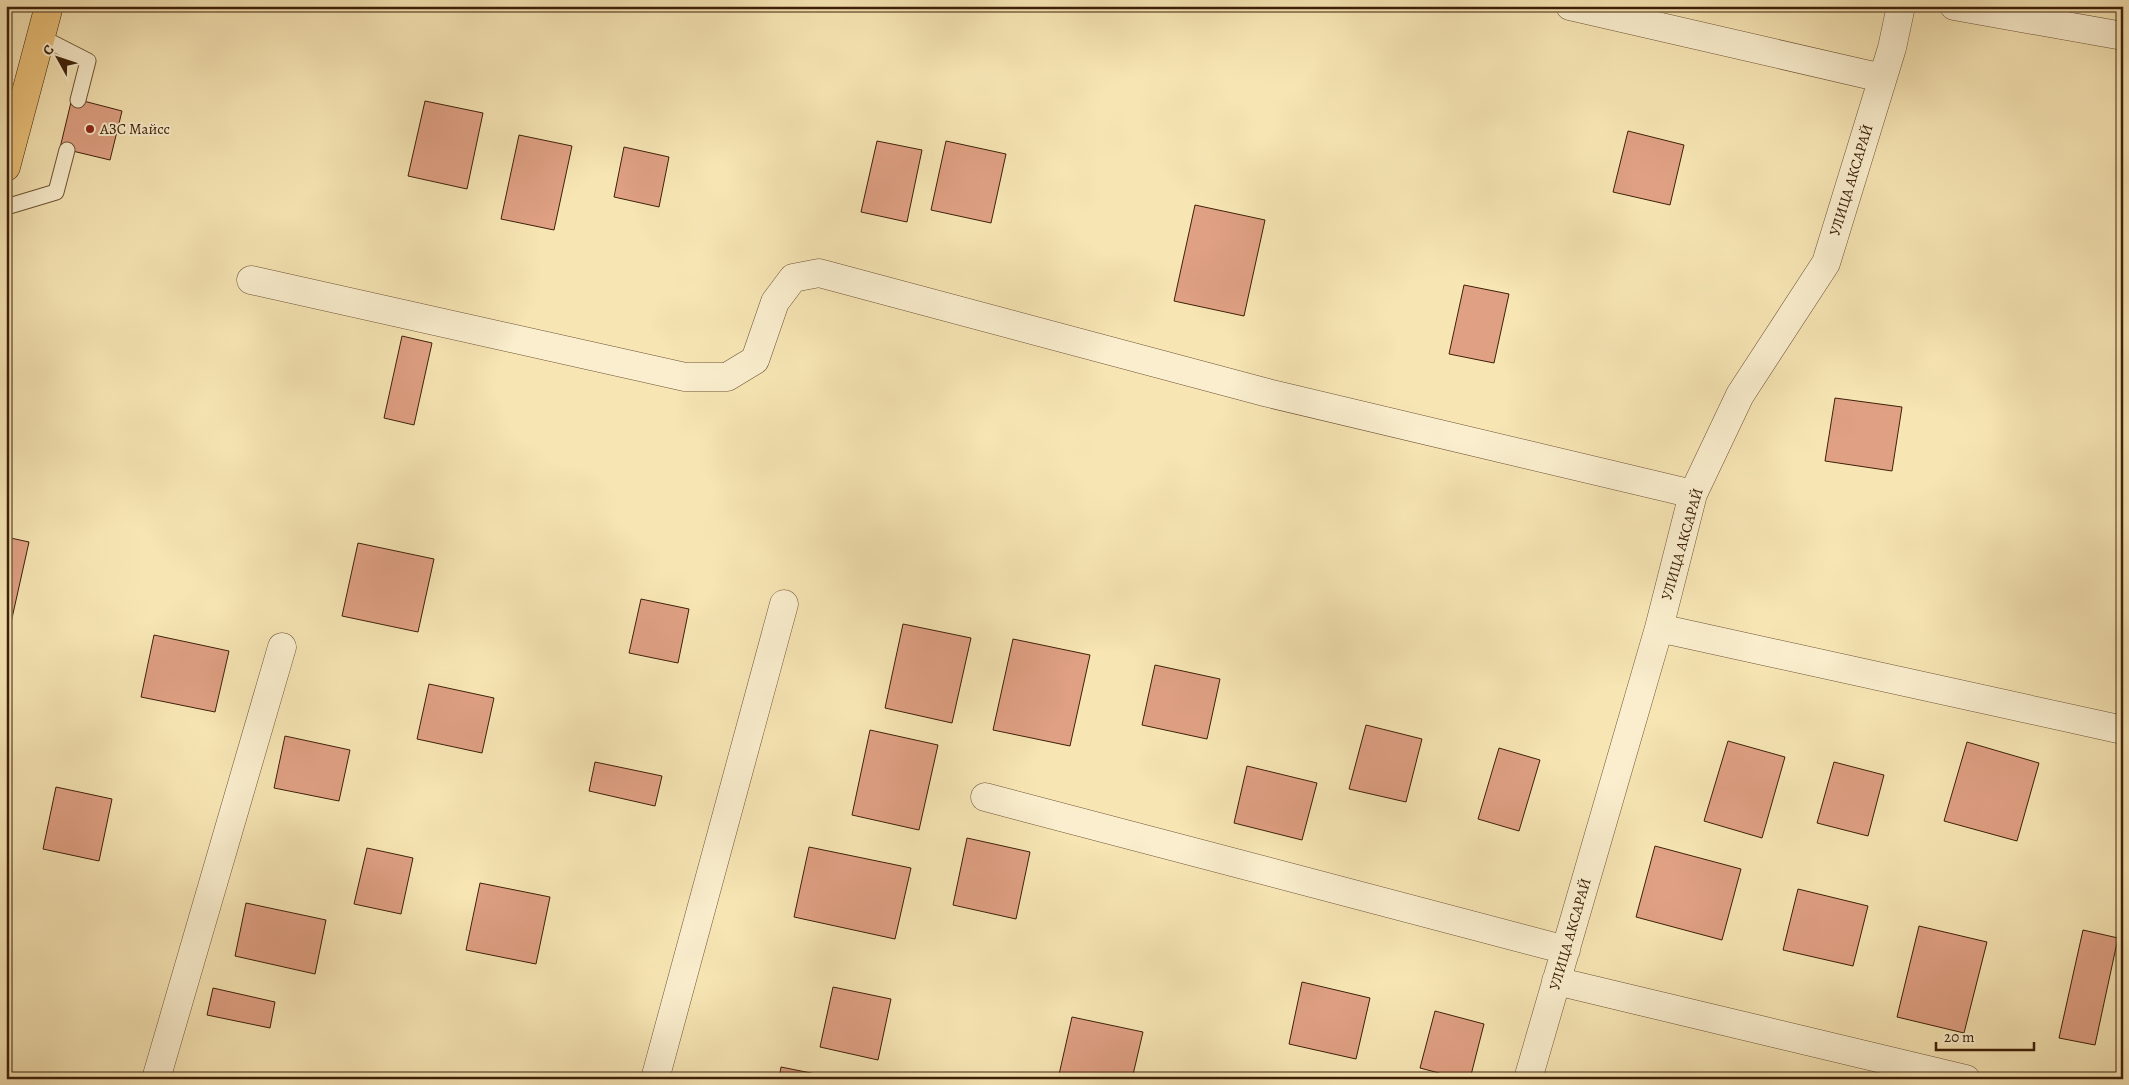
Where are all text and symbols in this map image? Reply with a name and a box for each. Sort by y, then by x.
north arrow [32,32,82,82]
text: С [38,40,59,59]
place label: АЗС Майсс [99,119,170,139]
street label: УЛИЦА АКСАРАЙ [1825,122,1877,238]
marker: АЗС Майсс [84,123,96,135]
street label: УЛИЦА АКСАРАЙ [1656,486,1708,602]
street label: УЛИЦА АКСАРАЙ [1544,876,1596,992]
scale bar [1936,1020,2034,1052]
text: 20 m [1944,1027,1975,1047]

